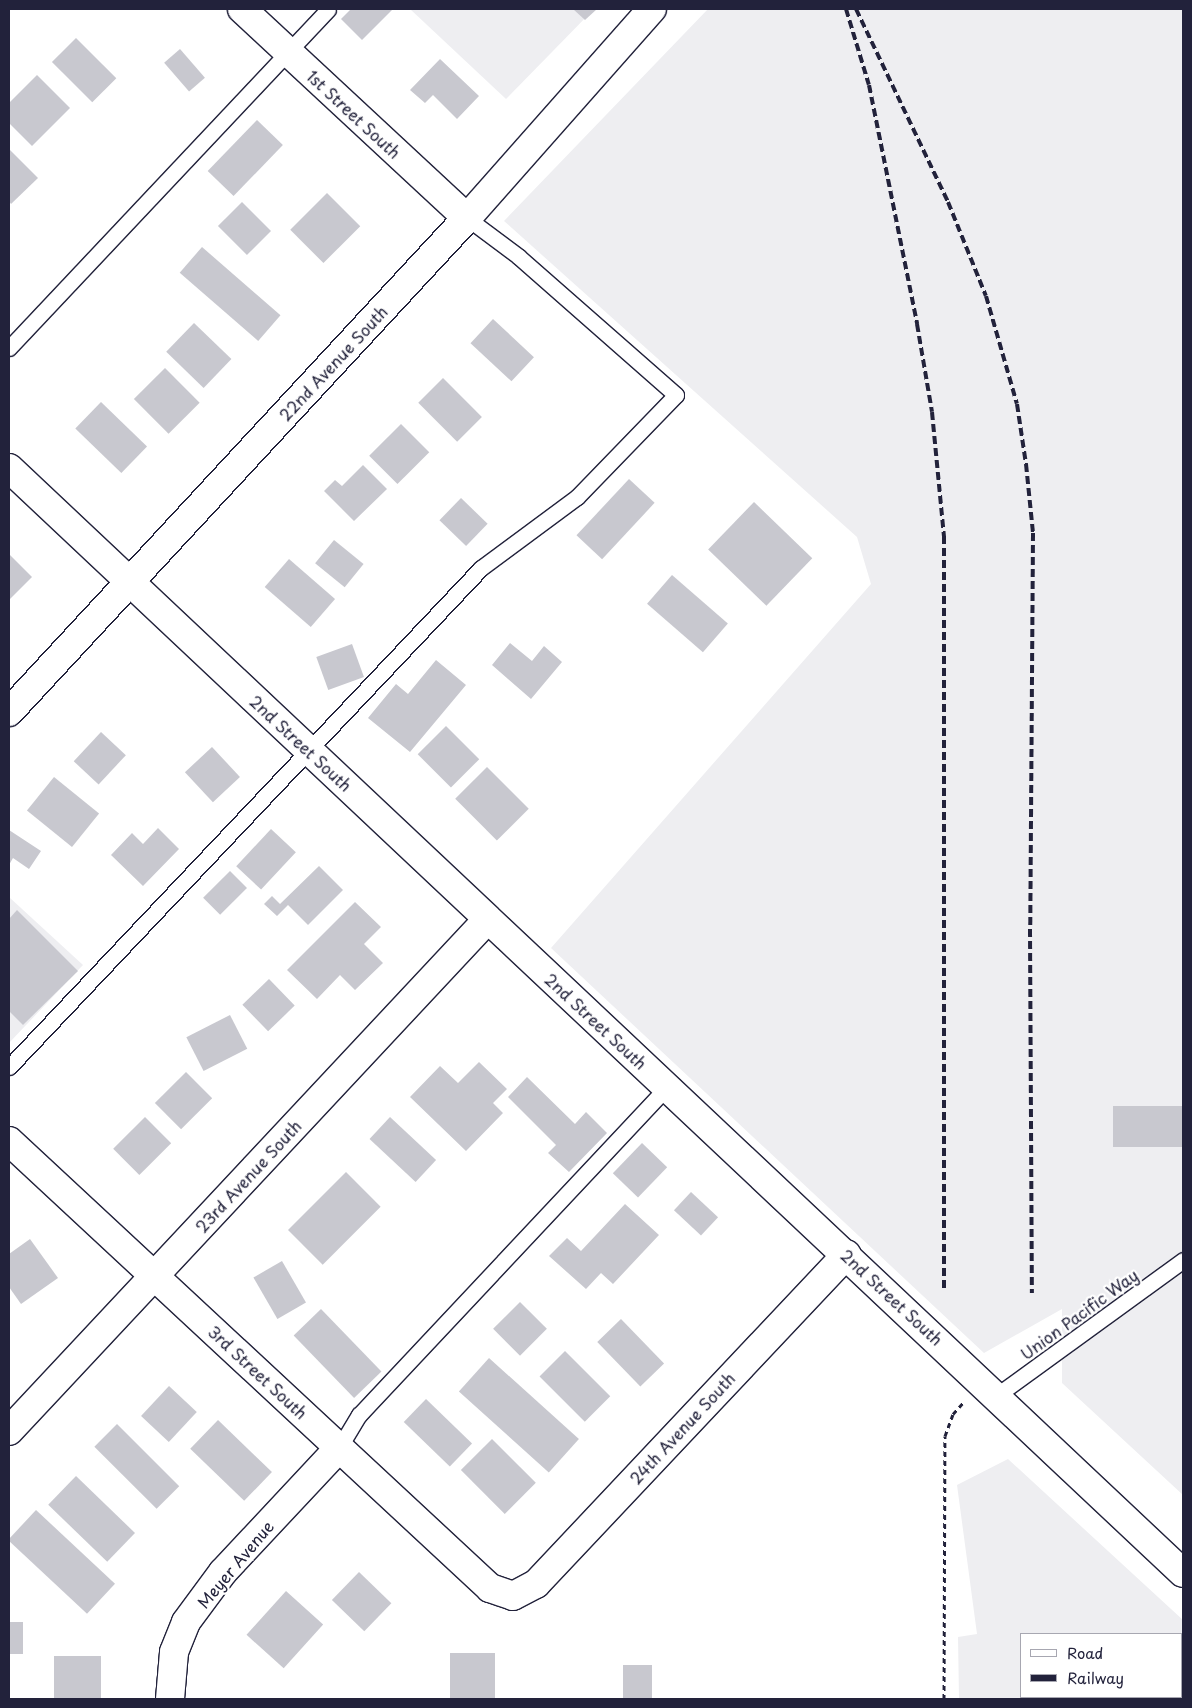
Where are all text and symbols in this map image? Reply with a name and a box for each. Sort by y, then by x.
street label: 1st Street South [302,65,406,163]
street label: 22nd Avenue South [275,302,391,424]
street label: 2nd Street South [246,691,356,795]
street label: 2nd Street South [541,969,651,1073]
street label: 23rd Avenue South [191,1116,305,1236]
street label: 2nd Street South [837,1245,947,1349]
street label: Union Pacific Way [1016,1265,1142,1363]
street label: 3rd Street South [204,1321,312,1423]
street label: 24th Avenue South [625,1368,739,1488]
street label: Meyer Avenue [193,1516,277,1612]
legend [1020,1633,1182,1698]
text: Road [1067,1641,1103,1664]
text: Railway [1067,1666,1124,1689]

